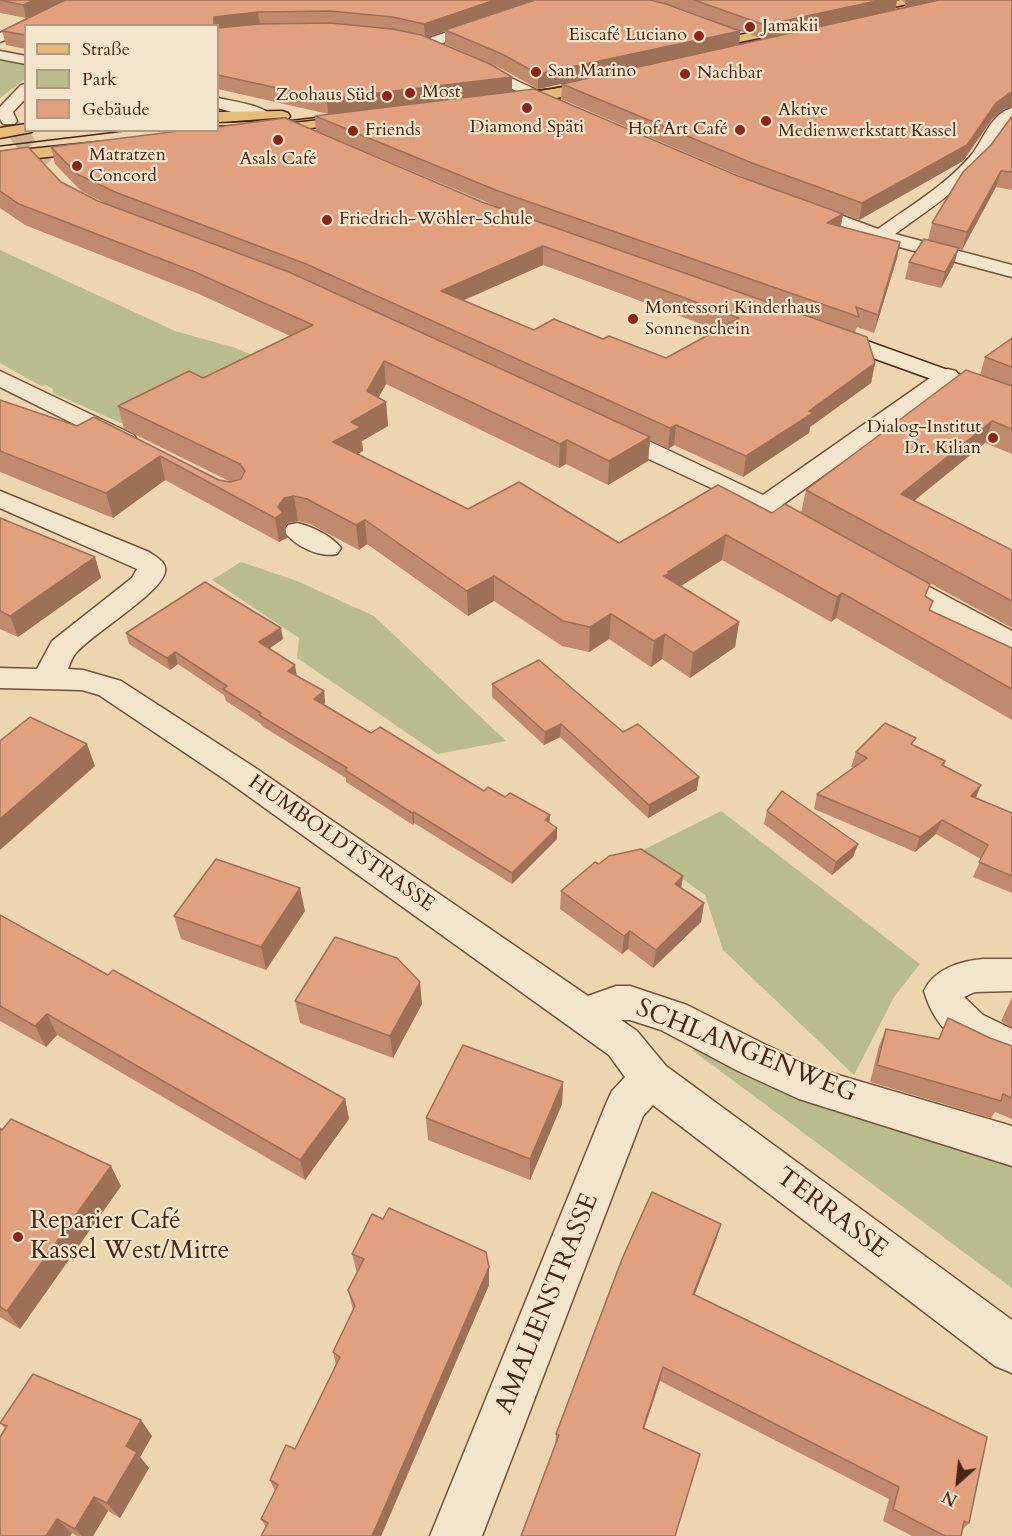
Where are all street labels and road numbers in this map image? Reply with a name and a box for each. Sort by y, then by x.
street label: HUMBOLDTSTRASSE [243,770,439,918]
street label: SCHLANGENWEG [631,993,861,1111]
street label: TERRASSE [769,1162,893,1266]
street label: AMALIENSTRASSE [490,1189,606,1419]

